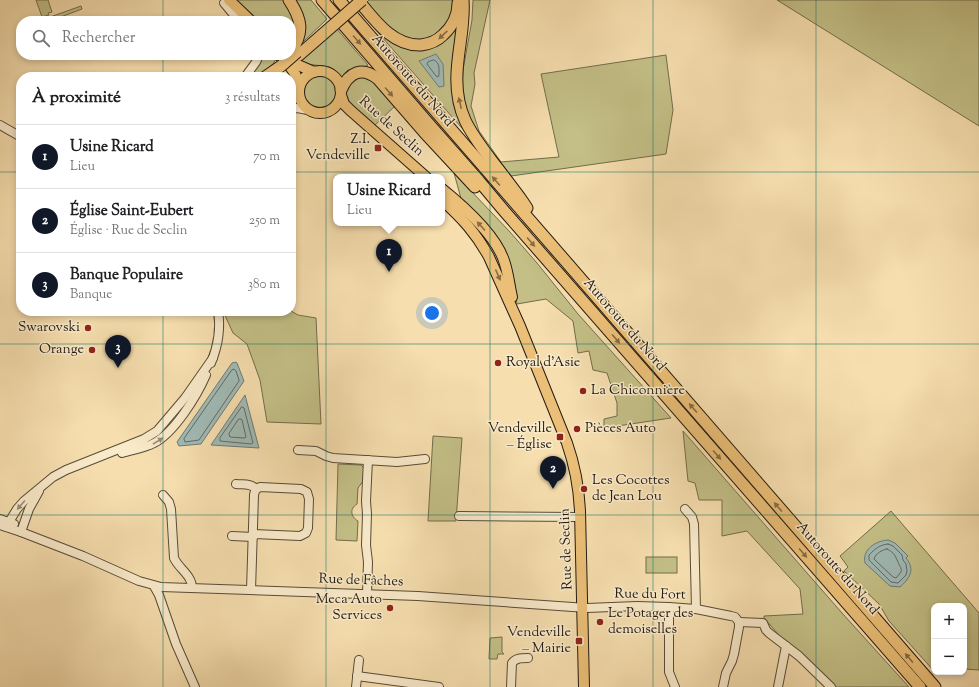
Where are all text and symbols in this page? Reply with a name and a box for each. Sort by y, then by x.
search box [16,16,296,60]
icon: search [30,27,52,49]
text: Rechercher [62,28,135,49]
street label: Autoroute du Nord [366,30,458,132]
one-way arrow [438,30,448,39]
one-way arrow [352,36,361,45]
text: À proximité [32,86,121,110]
one-way arrow [385,87,394,98]
text: 3 résultats [225,89,280,107]
street label: Rue de Seclin [354,92,428,162]
one-way arrow [456,97,462,110]
place label: Z.I. Vendeville [306,130,370,166]
text: Usine Ricard [70,137,154,158]
marker: Z.I. Vendeville [373,143,383,153]
text: 1 [43,148,47,166]
text: 70 m [253,148,280,166]
text: Lieu [70,158,95,176]
popup [333,174,445,226]
one-way arrow [491,176,500,186]
text: Usine Ricard [347,181,431,202]
text: Église Saint-Eubert [70,201,193,222]
text: Lieu [347,202,372,220]
text: 2 [42,212,48,230]
text: 250 m [249,212,280,230]
one-way arrow [476,221,486,231]
text: Église · Rue de Seclin [70,222,187,240]
one-way arrow [526,236,535,247]
pin: 1 [376,239,402,272]
text: Banque Populaire [70,265,183,286]
one-way arrow [495,270,501,281]
street label: Autoroute du Nord [578,274,670,376]
text: 3 [42,276,48,294]
text: 380 m [248,276,280,294]
text: Banque [70,286,112,304]
your location [422,303,442,323]
place label: Swarovski [18,318,80,338]
marker: Swarovski [83,323,93,333]
one-way arrow [612,334,621,344]
pin: 3 [105,335,131,368]
place label: Orange [39,340,84,360]
marker: Orange [87,345,97,355]
place label: Royal d'Asie [506,353,580,373]
marker: Royal d'Asie [493,358,503,368]
place label: La Chiconnière [591,381,685,401]
marker: La Chiconnière [578,386,588,396]
one-way arrow [689,404,698,413]
place label: Vendeville – Église [488,419,552,455]
place label: Pièces Auto [585,419,656,439]
marker: Pièces Auto [572,424,582,434]
marker: Vendeville – Église [555,432,565,442]
one-way arrow [152,437,164,444]
one-way arrow [713,449,722,460]
pin: 2 [540,456,566,489]
place label: Les Cocottes de Jean Lou [592,471,670,507]
marker: Les Cocottes de Jean Lou [579,484,589,494]
one-way arrow [17,500,26,509]
one-way arrow [774,501,783,512]
street label: Rue de Seclin [556,508,578,590]
street label: Autoroute du Nord [791,518,883,620]
one-way arrow [798,547,807,558]
street label: Rue de Fâches [318,570,404,592]
street label: Rue du Fort [614,584,686,606]
place label: Meca Auto Services [316,590,382,626]
marker: Meca Auto Services [385,603,395,613]
map controls [931,603,967,675]
button: + [931,603,967,639]
place label: Le Potager des demoiselles [608,604,693,640]
marker: Le Potager des demoiselles [595,617,605,627]
place label: Vendeville – Mairie [507,623,571,659]
marker: Vendeville – Mairie [574,636,584,646]
button: − [931,639,967,675]
one-way arrow [905,652,914,663]

